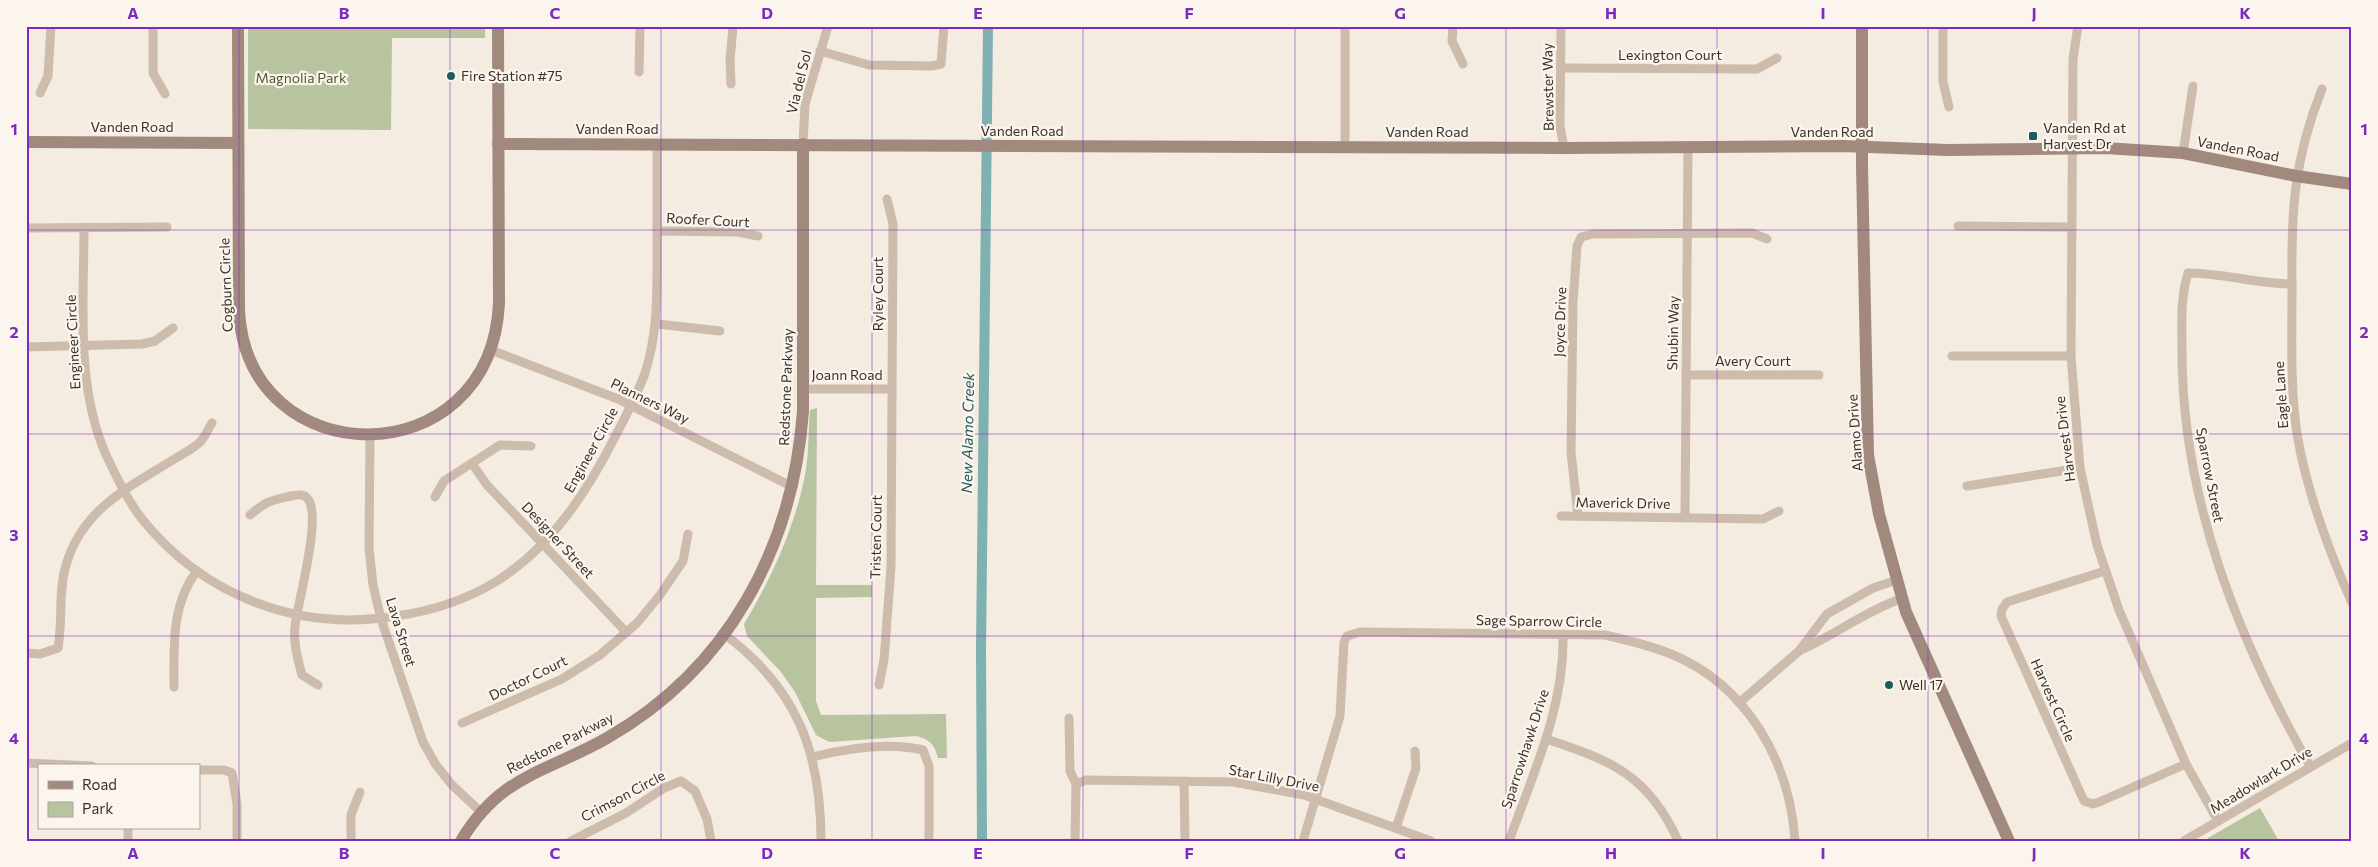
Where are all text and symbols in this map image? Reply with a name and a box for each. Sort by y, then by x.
text: A [127,3,139,22]
text: B [339,3,350,22]
text: C [550,3,561,22]
text: D [761,3,773,22]
text: E [973,3,983,22]
text: F [1184,3,1194,22]
text: G [1394,3,1406,22]
text: H [1605,3,1617,22]
text: I [1820,3,1826,22]
text: J [2031,3,2037,22]
text: K [2239,3,2251,22]
street label: Brewster Way [1538,43,1557,131]
street label: Lexington Court [1618,46,1722,63]
street label: Via del Sol [782,48,815,116]
place label: Fire Station #75 [461,67,563,84]
park label: Magnolia Park [255,69,347,86]
marker: Fire Station #75 [445,70,457,82]
street label: Vanden Road [90,118,174,135]
text: 1 [10,119,18,138]
place label: Vanden Rd at Harvest Dr [2043,119,2126,152]
text: 1 [2360,119,2368,138]
street label: Vanden Road [575,120,659,137]
street label: Vanden Road [980,122,1064,139]
street label: Vanden Road [1385,123,1469,140]
street label: Vanden Road [1790,123,1874,140]
marker: Vanden Rd at Harvest Dr [2027,130,2039,142]
street label: Vanden Road [2196,132,2281,165]
street label: Roofer Court [666,209,750,230]
street label: Cogburn Circle [215,238,236,332]
street label: Ryley Court [869,257,886,331]
street label: Joyce Drive [1550,287,1569,357]
street label: Engineer Circle [62,294,83,390]
street label: Shubin Way [1663,296,1682,370]
text: 2 [9,322,19,341]
text: 2 [2359,322,2369,341]
street label: Redstone Parkway [775,328,796,446]
street label: Avery Court [1715,352,1791,369]
street label: Eagle Lane [2270,361,2291,429]
street label: Joann Road [811,366,883,383]
water label: New Alamo Creek [957,372,977,494]
street label: Planners Way [608,374,692,427]
street label: Alamo Drive [1843,394,1866,472]
street label: Harvest Drive [2051,395,2078,483]
street label: Engineer Circle [560,404,621,495]
street label: Sparrow Street [2193,426,2228,524]
street label: Maverick Drive [1575,493,1671,512]
street label: Tristen Court [866,495,885,579]
street label: Designer Street [519,498,598,582]
text: 3 [9,525,19,544]
text: 3 [2359,525,2369,544]
street label: Lava Street [383,595,420,669]
street label: Sage Sparrow Circle [1476,611,1602,630]
street label: Doctor Court [486,651,570,704]
street label: Harvest Circle [2028,656,2079,744]
place label: Well 17 [1899,676,1943,693]
marker: Well 17 [1883,679,1895,691]
street label: Sparrowhawk Drive [1497,687,1552,811]
street label: Redstone Parkway [504,708,616,777]
text: 4 [9,728,19,747]
text: 4 [2359,728,2369,747]
street label: Meadowlark Drive [2207,742,2315,817]
street label: Star Lilly Drive [1227,760,1321,795]
legend [38,764,200,830]
street label: Crimson Circle [578,766,668,825]
text: Road [82,775,117,793]
text: Park [82,799,113,817]
text: A [127,843,139,862]
text: B [339,843,350,862]
text: C [550,843,561,862]
text: D [761,843,773,862]
text: E [973,843,983,862]
text: F [1184,843,1194,862]
text: G [1394,843,1406,862]
text: H [1605,843,1617,862]
text: I [1820,843,1826,862]
text: J [2031,843,2037,862]
text: K [2239,843,2251,862]

